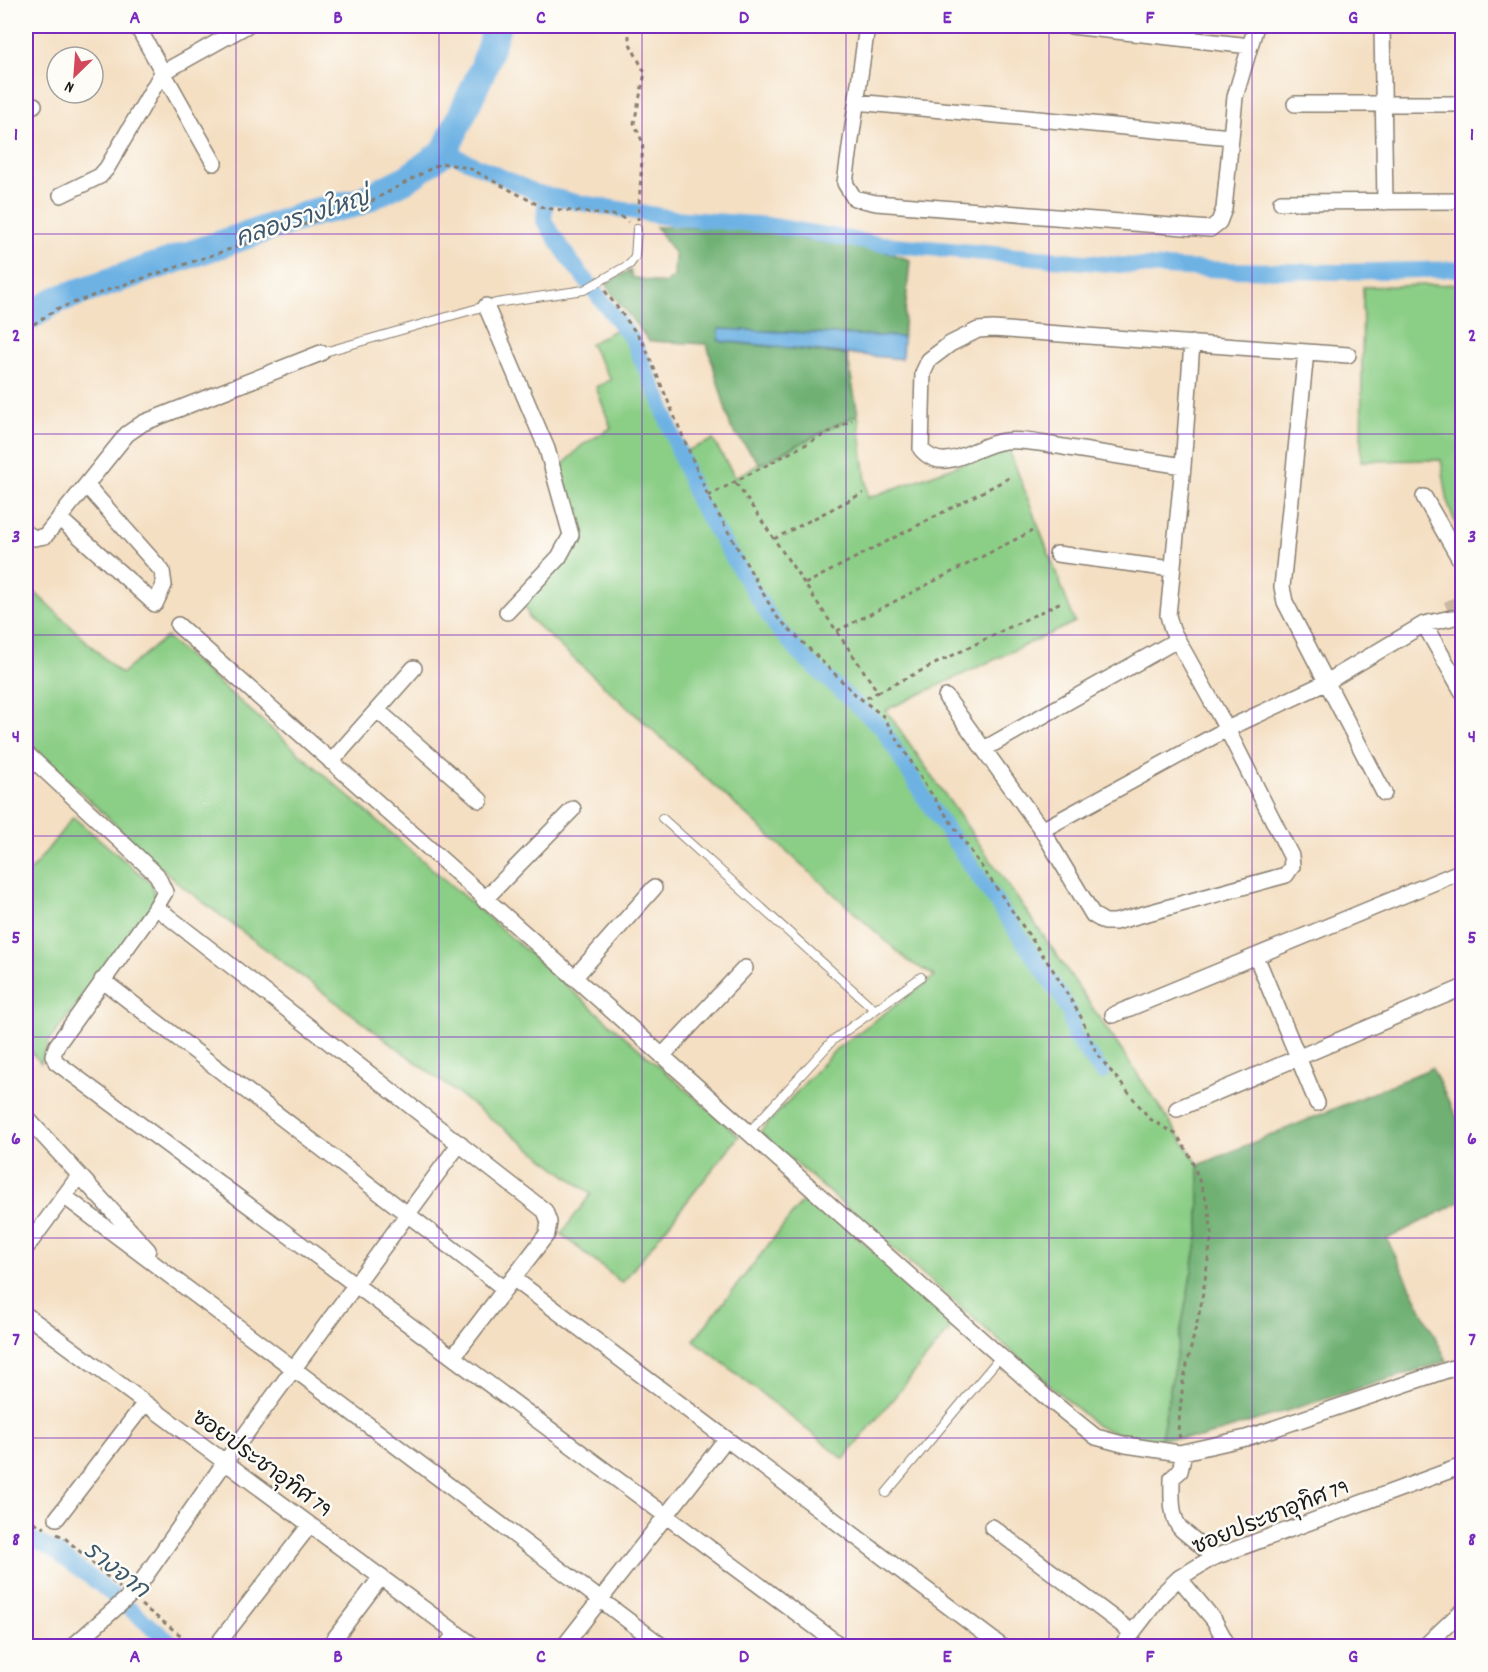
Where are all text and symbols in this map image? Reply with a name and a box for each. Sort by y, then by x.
text: A [130,5,141,33]
text: B [333,5,343,33]
text: C [536,5,546,33]
text: D [739,5,750,33]
text: E [942,5,952,33]
text: F [1146,5,1156,33]
text: G [1348,5,1358,33]
north arrow [45,45,105,105]
text: N [61,74,78,98]
text: 1 [14,122,18,150]
text: 1 [1470,122,1474,150]
water label: คลองรางใหญ่ [231,179,378,257]
text: 2 [12,323,20,351]
text: 2 [1468,323,1476,351]
text: 3 [12,524,20,552]
text: 3 [1468,524,1476,552]
text: 4 [12,724,20,752]
text: 4 [1468,724,1476,752]
text: 5 [11,925,21,953]
text: 5 [1467,925,1477,953]
text: 6 [11,1126,21,1154]
text: 6 [1467,1126,1477,1154]
text: 7 [12,1327,20,1355]
text: 7 [1468,1327,1476,1355]
street label: ซอยประชาอุทิศ 79 [184,1403,338,1526]
street label: ซอยประชาอุทิศ 79 [1188,1472,1354,1564]
text: 8 [12,1527,20,1555]
text: 8 [1468,1527,1476,1555]
water label: รางจาก [75,1535,156,1609]
text: A [130,1644,141,1672]
text: B [333,1644,343,1672]
text: C [536,1644,546,1672]
text: D [739,1644,750,1672]
text: E [942,1644,952,1672]
text: F [1146,1644,1156,1672]
text: G [1348,1644,1358,1672]

